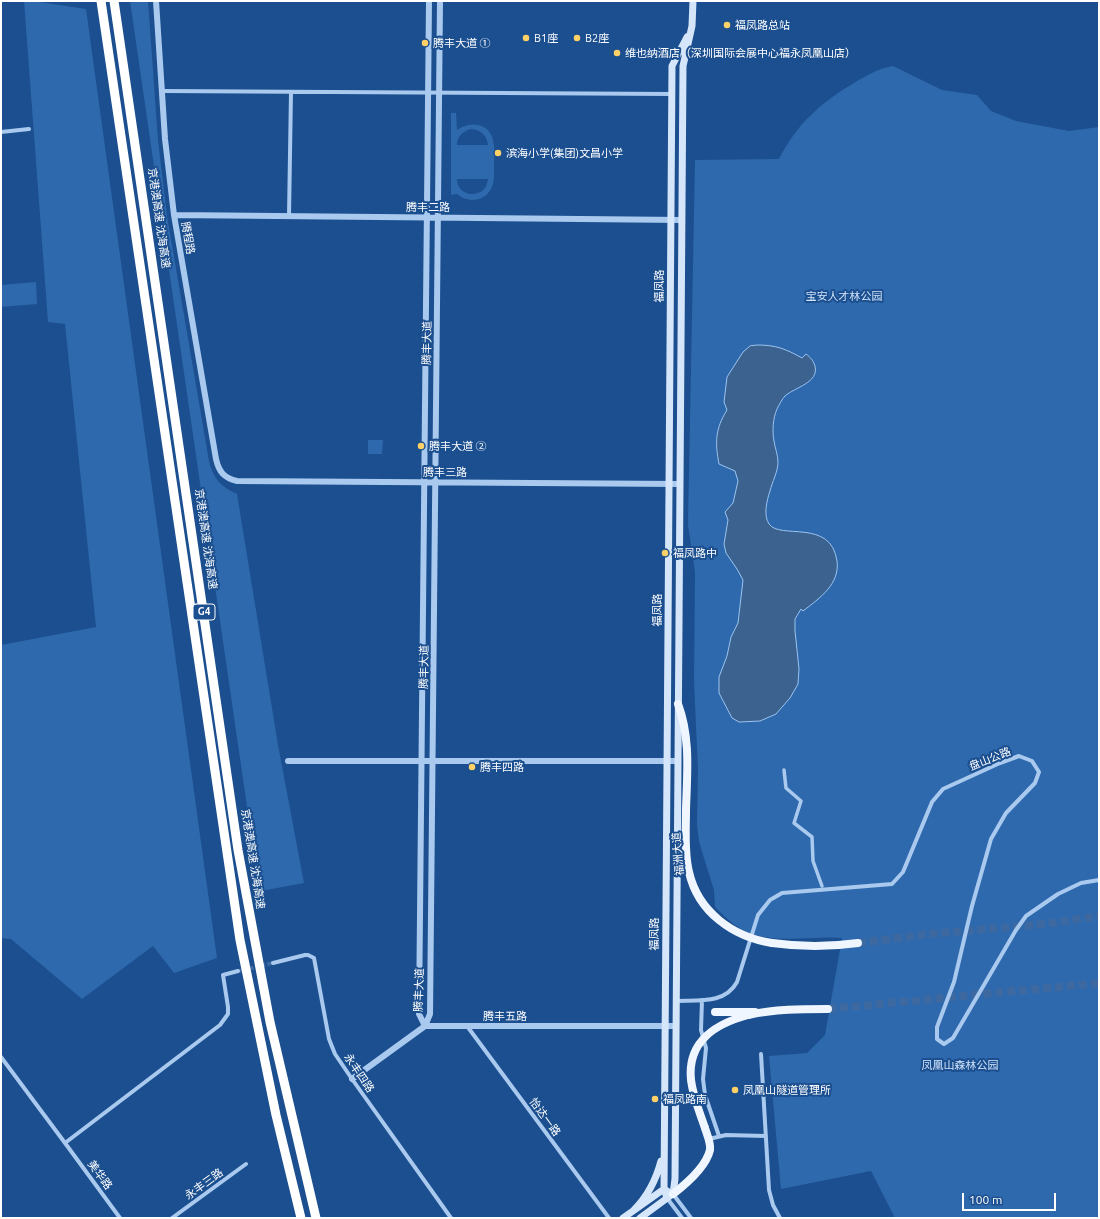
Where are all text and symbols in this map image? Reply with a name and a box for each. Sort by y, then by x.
place label: 福凤路总站 [735,18,790,32]
marker: 福凤路总站 [722,20,732,30]
place label: B1座 [534,31,558,45]
place label: B2座 [585,31,609,45]
marker: B1座 [521,33,531,43]
marker: B2座 [572,33,582,43]
place label: 腾丰大道 ① [433,36,491,50]
marker: 腾丰大道 ① [420,38,430,48]
place label: 维也纳酒店（深圳国际会展中心福永凤凰山店） [625,46,856,60]
marker: 维也纳酒店（深圳国际会展中心福永凤凰山店） [612,48,622,58]
place label: 滨海小学(集团)文昌小学 [506,146,623,160]
marker: 滨海小学(集团)文昌小学 [493,148,503,158]
street label: 京港澳高速 沈海高速 [145,167,173,269]
street label: 腾丰二路 [406,200,450,214]
street label: 腾程路 [179,221,197,255]
street label: 福凤路 [652,270,666,302]
park label: 宝安人才林公园 [806,289,882,303]
street label: 腾丰大道 [420,321,434,365]
place label: 腾丰大道 ② [429,439,487,453]
marker: 腾丰大道 ② [416,441,426,451]
street label: 腾丰三路 [423,465,467,479]
street label: 京港澳高速 沈海高速 [192,488,220,590]
place label: 福凤路中 [673,546,717,560]
marker: 福凤路中 [660,548,670,558]
street label: 福凤路 [650,594,664,626]
road number: G4 [193,604,215,620]
street label: 腾丰大道 [417,645,431,689]
street label: 盘山公路 [967,745,1013,773]
place label: 腾丰四路 [480,760,524,774]
marker: 腾丰四路 [467,762,477,772]
street label: 京港澳高速 沈海高速 [239,808,267,910]
street label: 福洲大道 [670,832,686,876]
street label: 福凤路 [647,918,661,950]
street label: 腾丰大道 [412,968,426,1012]
street label: 腾丰五路 [483,1009,527,1023]
street label: 永丰四路 [341,1051,377,1095]
park label: 凤凰山森林公园 [922,1058,998,1072]
place label: 凤凰山隧道管理所 [743,1083,831,1097]
marker: 凤凰山隧道管理所 [730,1085,740,1095]
place label: 福凤路南 [663,1092,707,1106]
marker: 福凤路南 [650,1094,660,1104]
street label: 怡达一路 [527,1095,563,1139]
street label: 美华路 [85,1158,115,1192]
street label: 永丰三路 [182,1166,226,1202]
scale bar [964,1185,1058,1211]
text: 100 m [969,1193,1002,1206]

